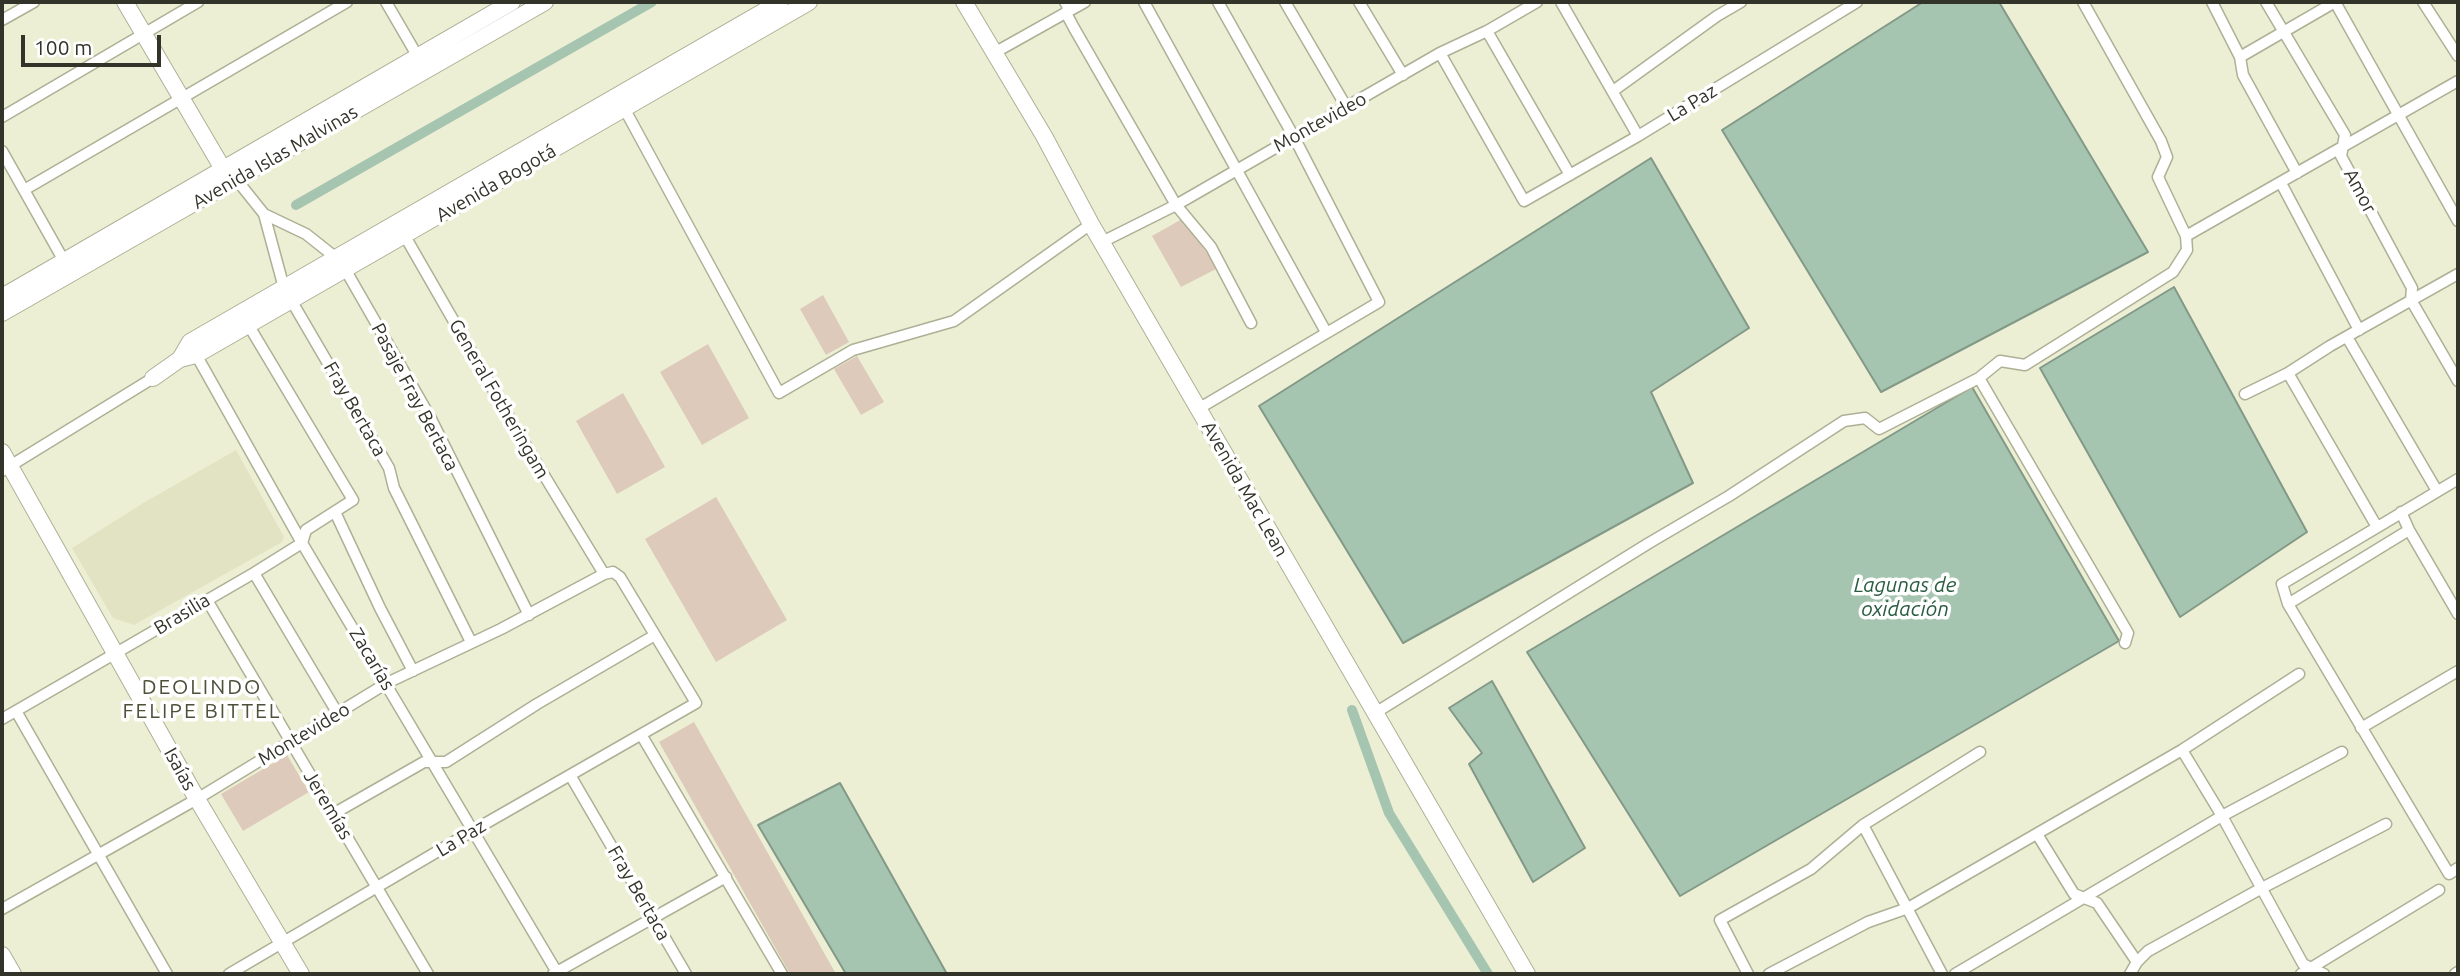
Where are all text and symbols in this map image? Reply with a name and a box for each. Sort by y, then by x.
scale bar [24,21,164,65]
text: 100 m [34,35,92,59]
street label: La Paz [1663,79,1721,127]
street label: Montevideo [1269,87,1371,157]
street label: Avenida Islas Malvinas [188,100,362,214]
street label: Avenida Bogotá [432,139,560,227]
street label: Amor [2339,165,2381,217]
street label: General Fotheringam [444,315,554,483]
street label: Pasaje Fray Bertaca [366,319,464,475]
street label: Fray Bertaca [319,358,391,460]
street label: Avenida Mac Lean [1197,417,1293,561]
water label: Lagunas de oxidación [1854,572,1956,622]
street label: Brasilia [150,588,214,640]
street label: Zacarías [344,624,400,694]
district label: DEOLINDO FELIPE BITTEL [124,674,280,724]
street label: Montevideo [254,698,354,770]
street label: Isaías [159,744,201,794]
street label: Jeremías [299,766,357,844]
street label: La Paz [432,814,490,862]
street label: Fray Bertaca [603,842,675,944]

